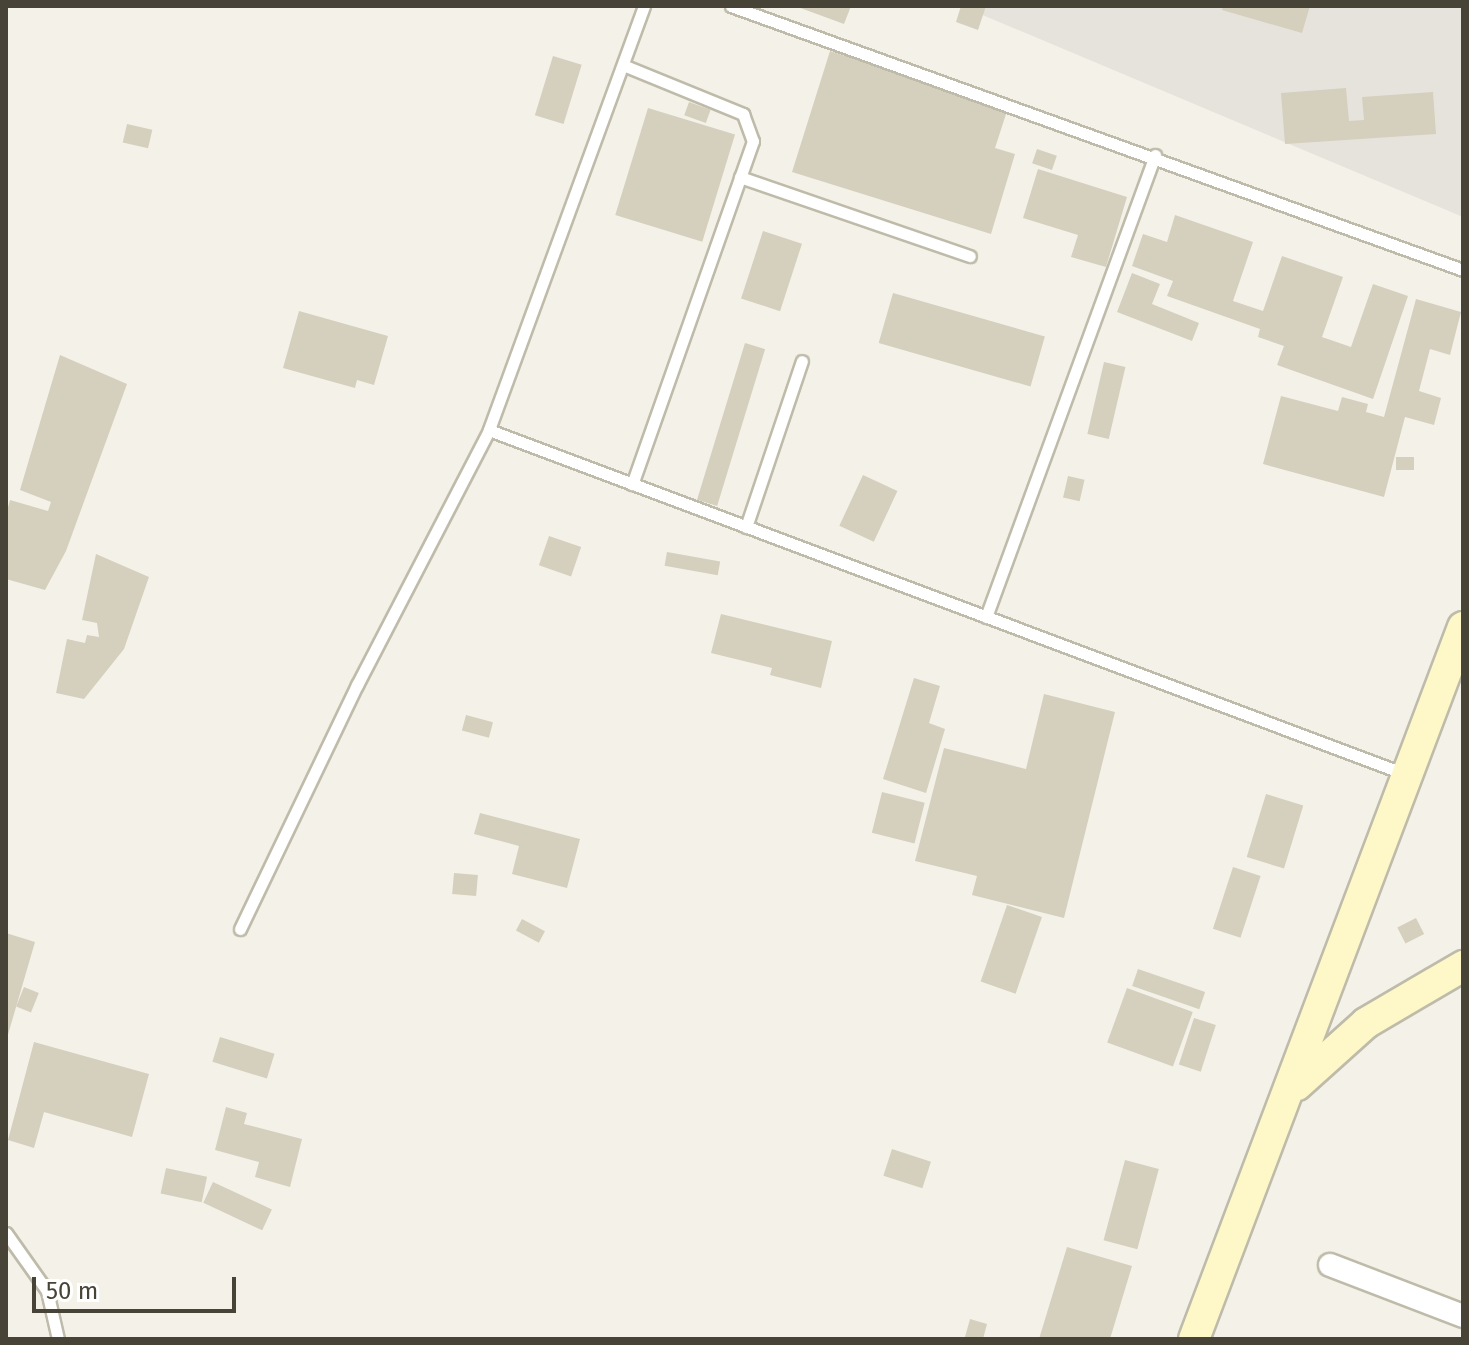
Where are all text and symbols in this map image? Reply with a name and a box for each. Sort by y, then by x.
scale bar [36,1261,240,1311]
text: 50 m [46,1277,98,1305]

